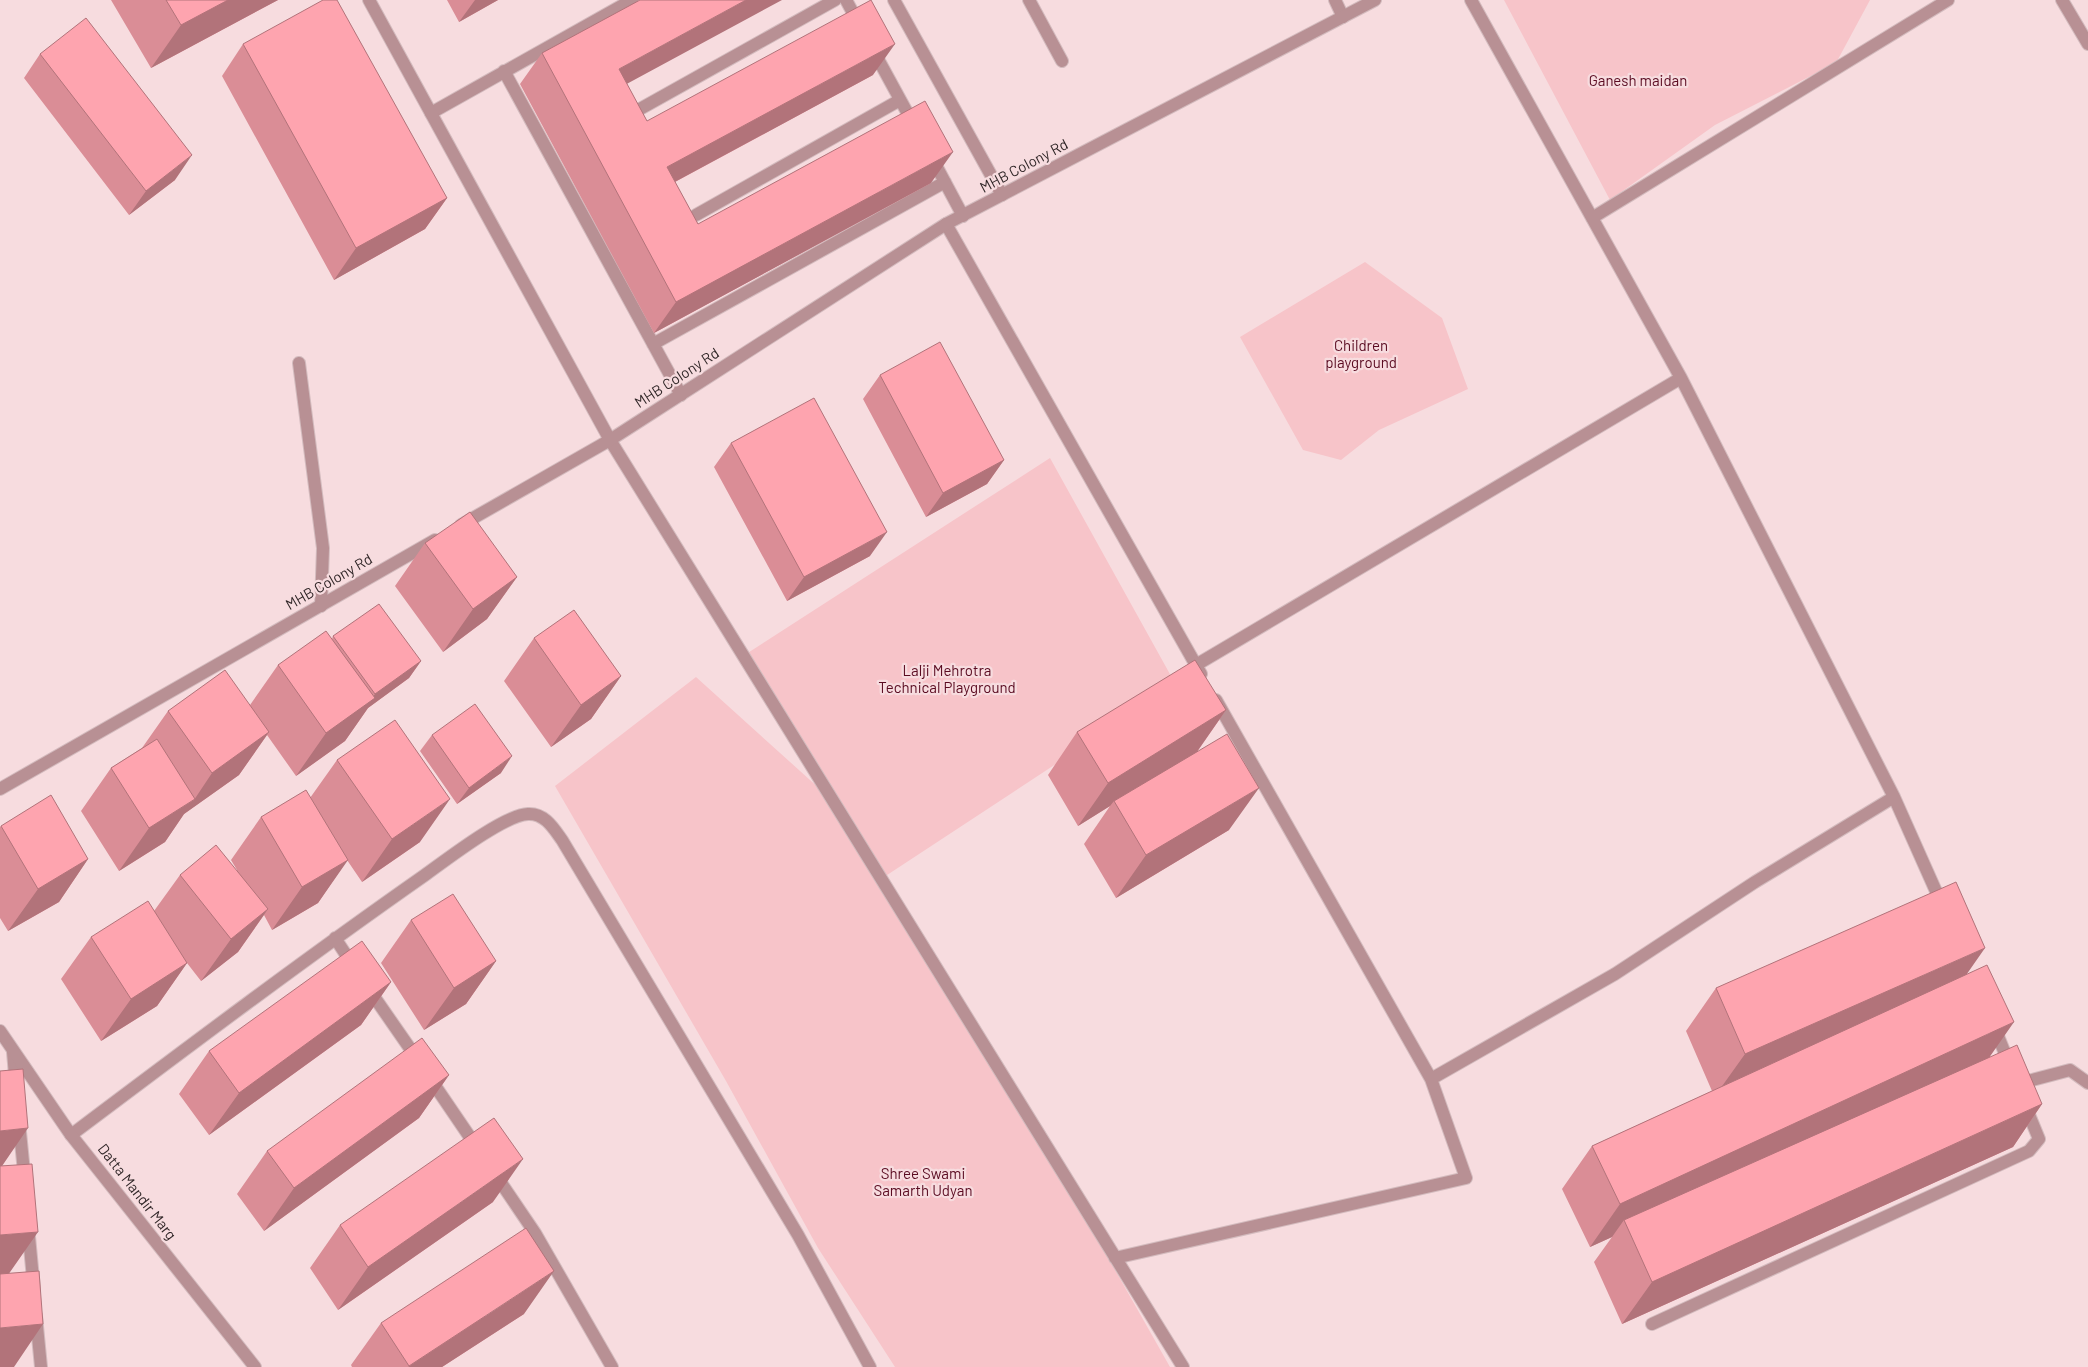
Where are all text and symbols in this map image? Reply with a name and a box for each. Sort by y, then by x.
park label: Ganesh maidan [1589,71,1687,89]
street label: MHB Colony Rd [976,134,1071,196]
park label: Children playground [1325,336,1397,371]
street label: MHB Colony Rd [631,343,722,411]
street label: MHB Colony Rd [282,549,375,613]
park label: Lalji Mehrotra Technical Playground [878,661,1016,696]
street label: Datta Mandir Marg [95,1140,181,1243]
park label: Shree Swami Samarth Udyan [873,1164,973,1199]

